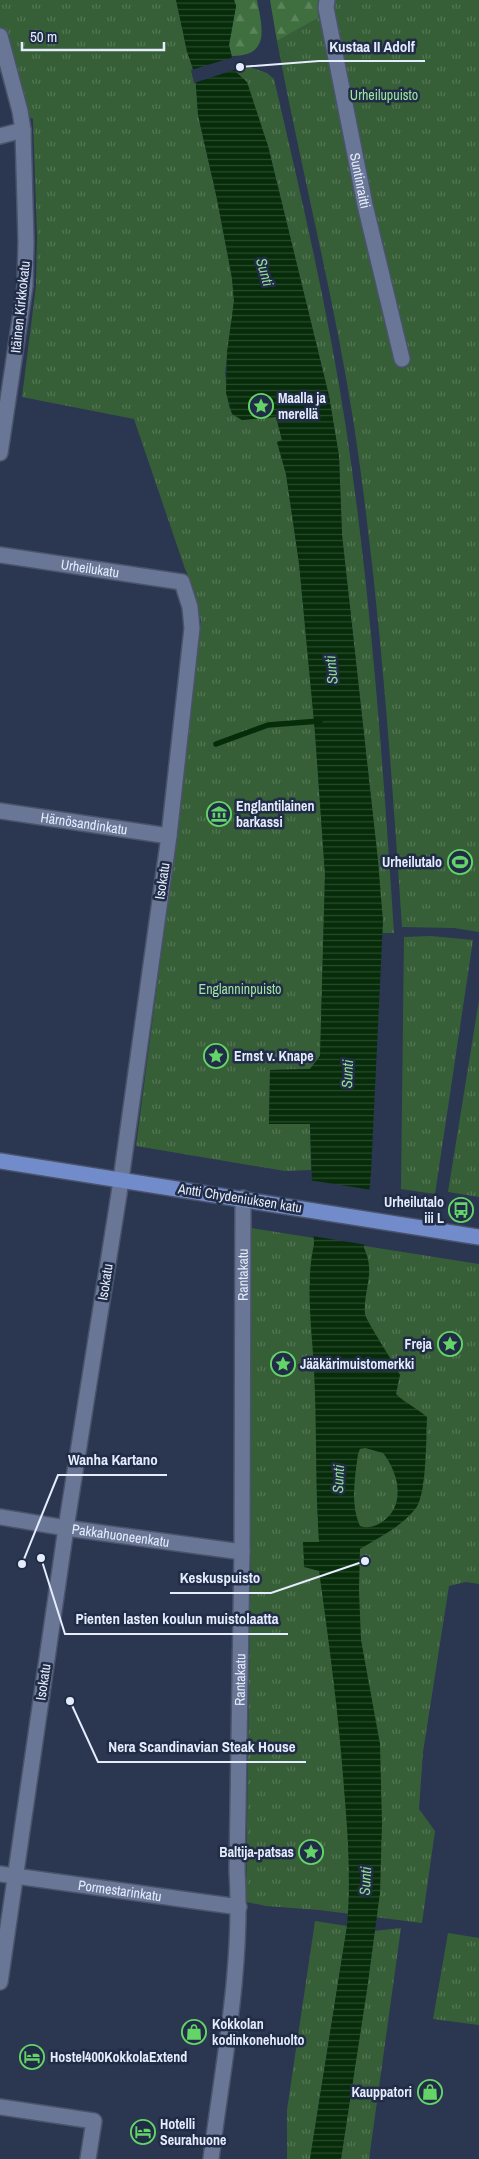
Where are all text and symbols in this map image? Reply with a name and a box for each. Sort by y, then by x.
scale bar [22,20,165,52]
text: 50 m [30,26,57,47]
callout: Kustaa II Adolf [319,31,425,61]
text: Kustaa II Adolf [329,36,416,57]
park label: Urheilupuisto [350,86,418,104]
street label: Suntinraitti [346,151,375,210]
water label: Sunti [251,255,279,289]
street label: Itäinen Kirkkokatu [6,260,34,354]
place label: Maalla ja merellä [278,389,326,423]
place icon: Maalla ja merellä [248,393,274,419]
street label: Urheilukatu [60,555,120,582]
water label: Sunti [319,654,343,685]
place label: Englantilainen barkassi [236,797,314,831]
museum icon: Englantilainen barkassi [206,801,232,827]
street label: Härnösandinkatu [39,808,129,839]
sports icon: Urheilutalo [447,849,473,875]
place label: Urheilutalo [382,853,442,871]
street label: Isokatu [151,861,173,901]
park label: Englanninpuisto [199,980,281,998]
place icon: Ernst v. Knape [203,1043,229,1069]
place label: Ernst v. Knape [234,1047,314,1065]
water label: Sunti [336,1059,358,1089]
street label: Antti Chydeniuksen katu [176,1179,303,1217]
place label: Urheilutalo iii L [384,1193,444,1227]
bus stop icon: Urheilutalo iii L [448,1197,474,1223]
street label: Rantakatu [234,1248,252,1301]
street label: Isokatu [93,1262,117,1302]
place icon: Freja [437,1331,463,1357]
place label: Freja [405,1335,433,1353]
place icon: Jääkärimuistomerkki [270,1351,296,1377]
place label: Jääkärimuistomerkki [300,1355,414,1373]
callout: Wanha Kartano [58,1445,167,1475]
text: Wanha Kartano [68,1449,158,1470]
water label: Sunti [327,1464,349,1494]
street label: Pakkahuoneenkatu [71,1520,171,1551]
callout: Keskuspuisto [170,1563,271,1593]
text: Keskuspuisto [180,1567,260,1588]
callout: Pienten lasten koulun muistolaatta [65,1604,288,1634]
text: Pienten lasten koulun muistolaatta [75,1608,279,1629]
street label: Rantakatu [231,1653,249,1706]
street label: Isokatu [32,1662,54,1702]
callout: Nera Scandinavian Steak House [98,1732,306,1762]
text: Nera Scandinavian Steak House [108,1736,296,1757]
place icon: Baltija-patsas [298,1839,324,1865]
place label: Baltija-patsas [219,1843,294,1861]
water label: Sunti [354,1866,376,1896]
street label: Pormestarinkatu [77,1876,163,1905]
place label: Kokkolan kodinkonehuolto [212,2015,304,2049]
shop icon: Kokkolan kodinkonehuolto [181,2019,207,2045]
hotel icon: Hostel400KokkolaExtend [19,2044,45,2070]
place label: Hostel400KokkolaExtend [50,2048,187,2066]
shop icon: Kauppatori [417,2079,443,2105]
place label: Kauppatori [351,2083,412,2101]
place label: Hotelli Seurahuone [160,2115,226,2149]
hotel icon: Hotelli Seurahuone [130,2119,156,2145]

